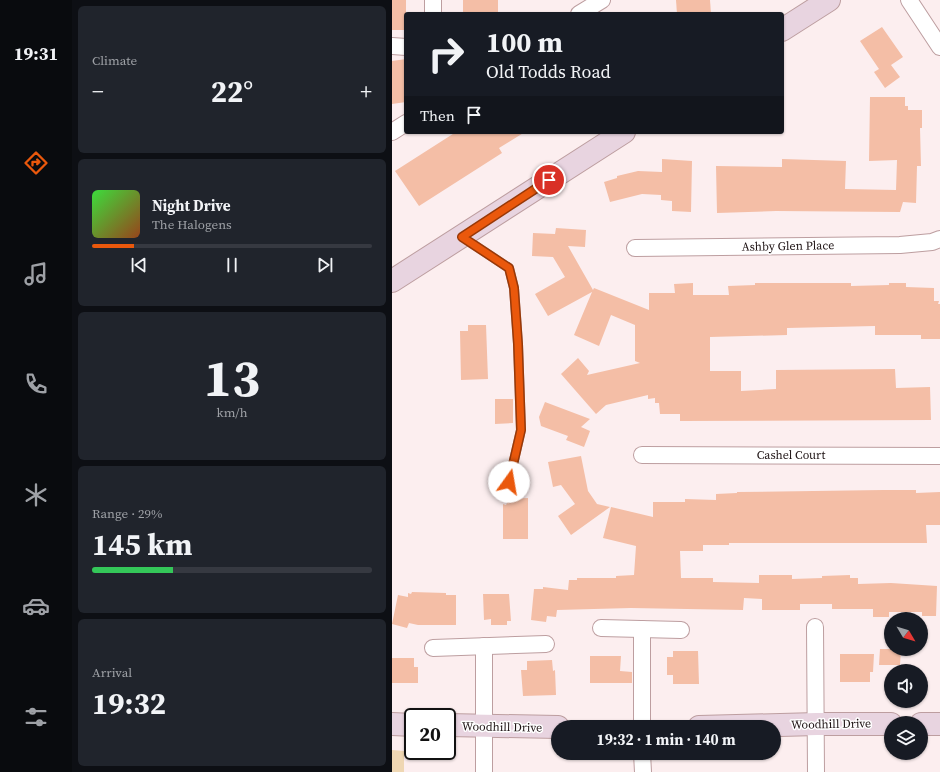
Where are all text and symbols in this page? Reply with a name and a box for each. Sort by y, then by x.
text: 100 m [486,23,563,61]
icon: right [420,28,472,80]
text: 19:31 [14,41,58,66]
text: Climate [92,52,137,69]
text: Old Todds Road [486,59,611,84]
text: 22° [211,71,253,112]
text: − [92,76,104,106]
text: + [360,76,372,106]
icon: arrive [463,104,485,126]
text: Then [420,105,455,126]
icon: directions [22,149,50,177]
pin [532,163,566,197]
icon: arrive [538,169,560,191]
text: Night Drive [152,195,231,216]
text: The Halogens [152,216,232,233]
street label: Ashby Glen Place [742,237,834,255]
icon: previous [128,254,150,276]
icon: pause [221,254,243,276]
icon: next [314,254,336,276]
icon: music [22,260,50,288]
text: 13 [204,342,260,413]
icon: phone [22,370,50,398]
text: km/h [217,404,247,421]
street label: Cashel Court [757,447,825,463]
position arrow [488,461,530,503]
icon: climate [22,481,50,509]
text: Range · 29% [92,505,163,522]
text: 145 km [92,524,192,565]
icon: car [22,592,50,620]
north arrow [884,612,928,656]
map controls [884,612,928,760]
text: Arrival [92,664,132,681]
button: sound [884,664,928,708]
text: 19:32 [92,683,166,724]
icon: filters [22,703,50,731]
speed limit sign: 20 [404,708,456,760]
street label: Woodhill Drive [791,715,871,733]
button: layers [884,716,928,760]
street label: Woodhill Drive [462,718,542,736]
text: 19:32 · 1 min · 140 m [597,729,736,750]

